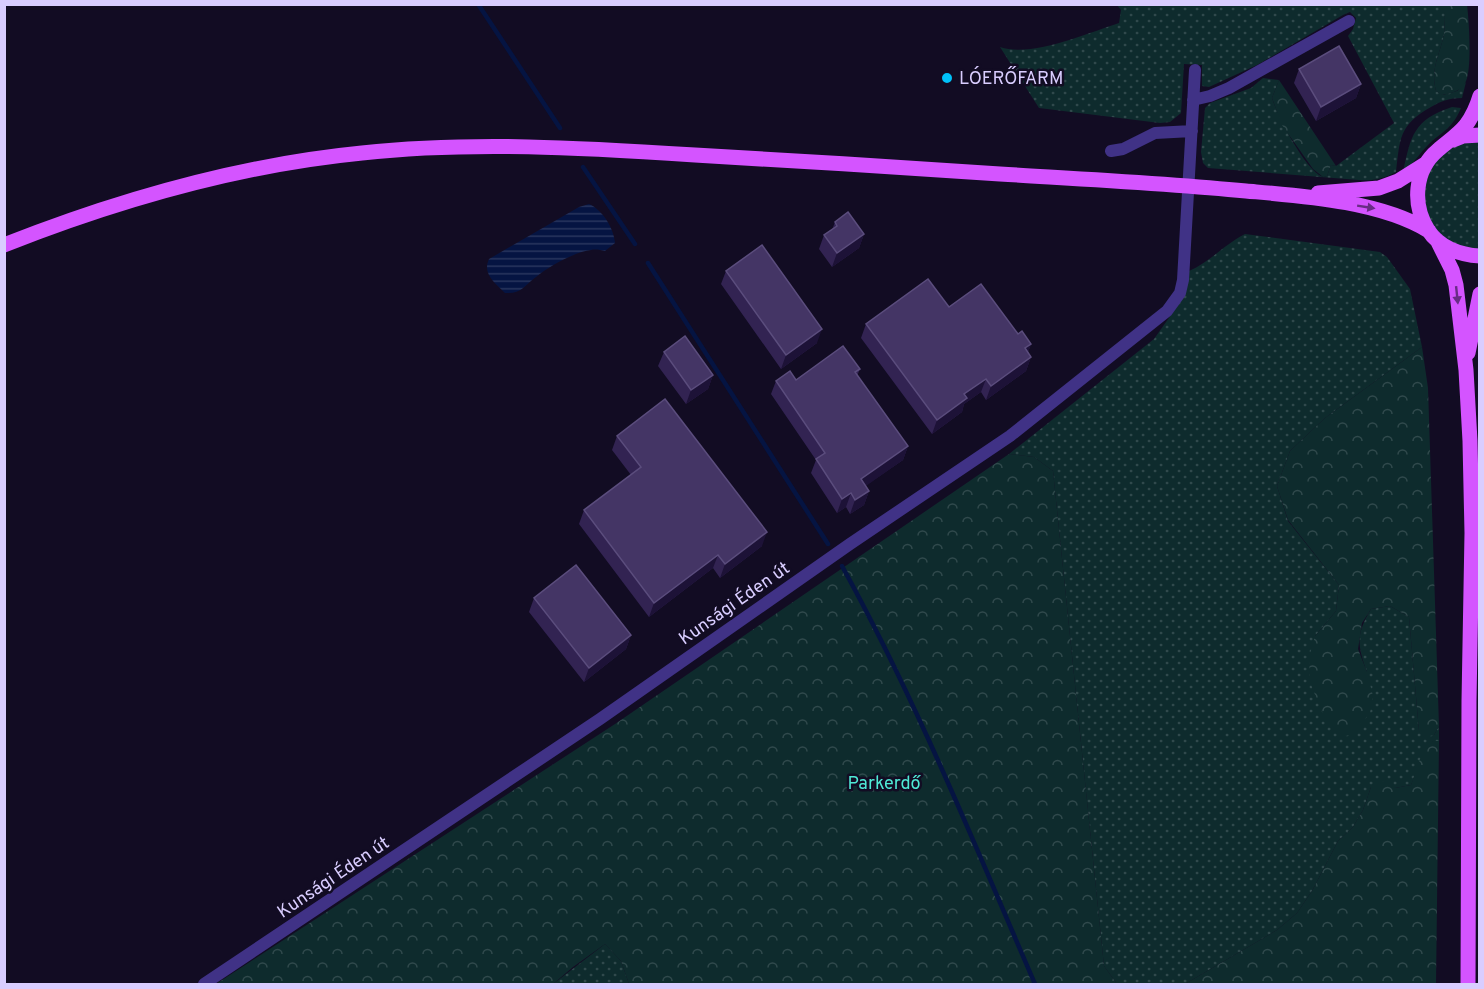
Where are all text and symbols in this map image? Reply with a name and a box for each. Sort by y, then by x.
place label: LÓERŐFARM [959,66,1063,91]
marker: LÓERŐFARM [940,71,954,85]
one-way arrow [1356,202,1375,211]
one-way arrow [1452,286,1462,305]
street label: Kunsági Éden út [674,556,795,651]
park label: Parkerdő [847,773,922,796]
street label: Kunsági Éden út [272,831,394,924]

